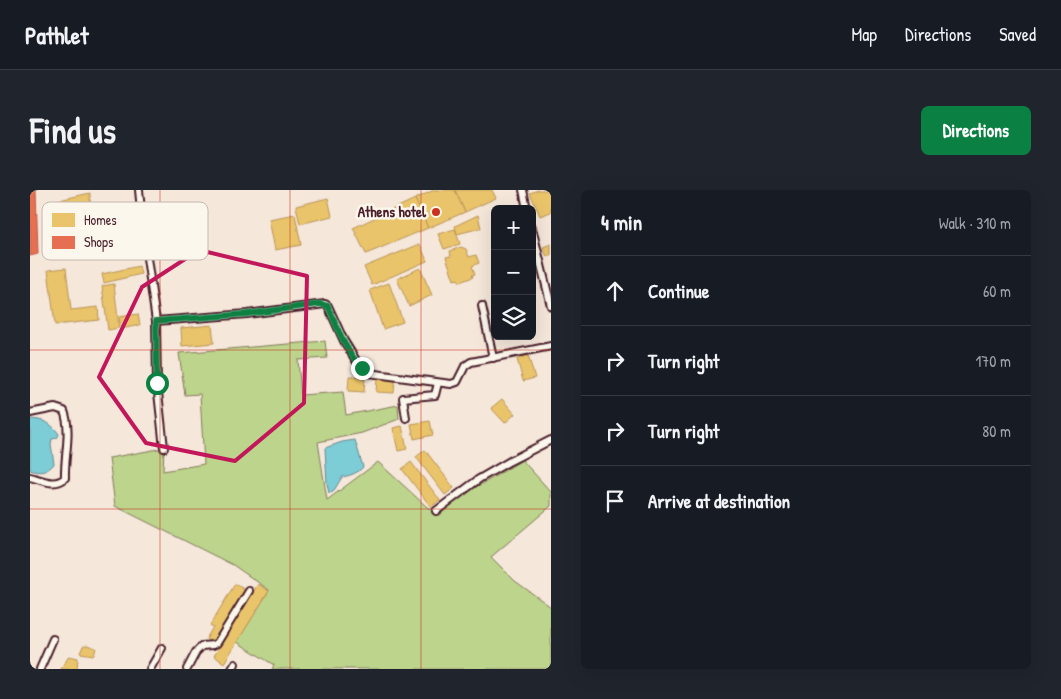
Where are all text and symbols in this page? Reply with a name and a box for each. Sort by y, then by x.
text: Pathlet [25,19,88,51]
text: Map [852,22,877,47]
text: Directions [905,22,971,47]
text: Saved [999,22,1036,47]
button: Directions [921,106,1031,155]
text: Find us [30,107,116,154]
place label: Athens hotel [358,201,427,222]
legend [42,202,208,260]
map controls [491,205,536,340]
button: + [491,205,536,250]
marker: Athens hotel [430,206,442,218]
text: 4 min [601,208,642,237]
text: Homes [84,210,117,229]
text: Walk · 310 m [939,212,1011,234]
text: Shops [84,232,113,252]
button: − [491,250,536,295]
icon: ahead [601,277,629,305]
text: Continue [648,278,709,304]
text: 60 m [983,280,1011,302]
button: layers [491,295,536,340]
icon: right [601,347,629,375]
text: Turn right [648,348,719,374]
text: 170 m [976,350,1011,372]
route end [351,357,374,380]
route start [146,372,169,395]
icon: right [601,417,629,445]
text: Turn right [648,418,719,444]
text: 80 m [982,420,1011,442]
icon: arrive [601,487,629,515]
text: Arrive at destination [648,488,790,514]

